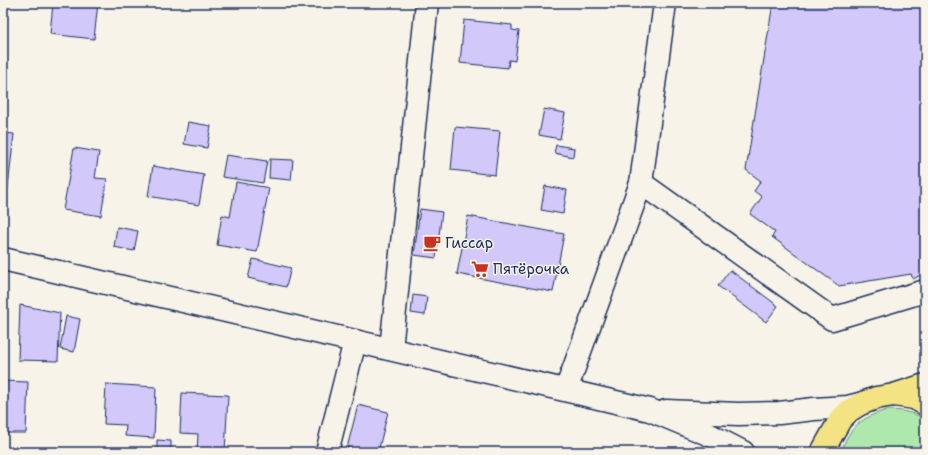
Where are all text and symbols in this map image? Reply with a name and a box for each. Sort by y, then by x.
cafe icon: Гиссар [422,233,442,253]
place label: Гиссар [445,233,493,253]
supermarket icon: Пятёрочка [470,259,490,279]
place label: Пятёрочка [493,259,570,279]

